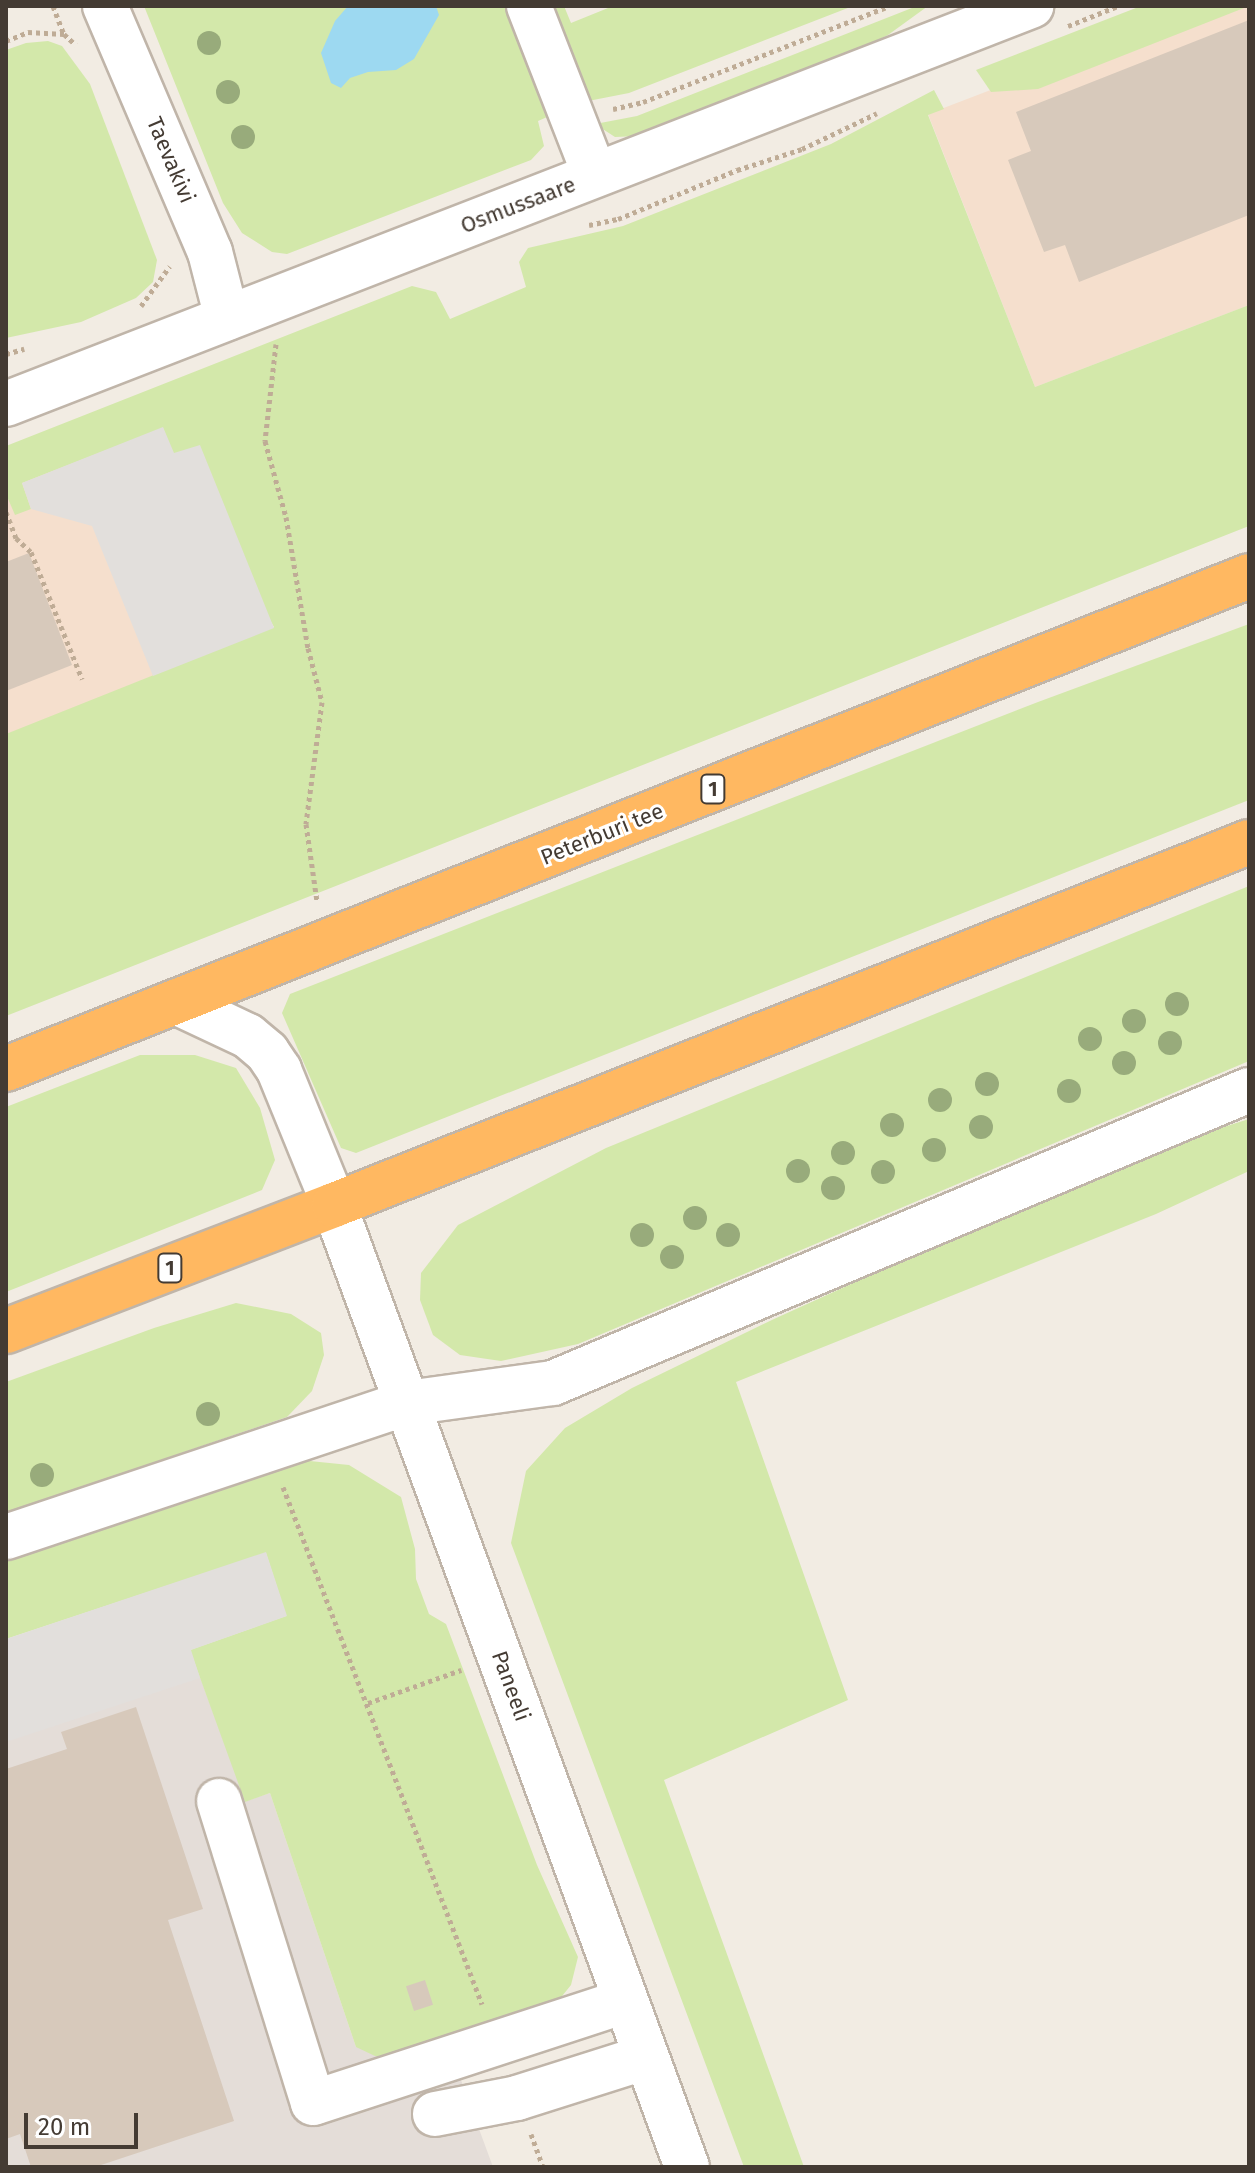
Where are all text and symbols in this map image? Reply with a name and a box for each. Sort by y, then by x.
street label: Taevakivi [141,113,201,207]
street label: Osmussaare [457,171,579,239]
road number: 1 [699,773,727,805]
street label: Peterburi tee [537,797,667,871]
road number: 1 [156,1252,184,1284]
street label: Paneeli [486,1647,536,1725]
scale bar [28,2097,142,2147]
text: 20 m [38,2113,90,2141]

